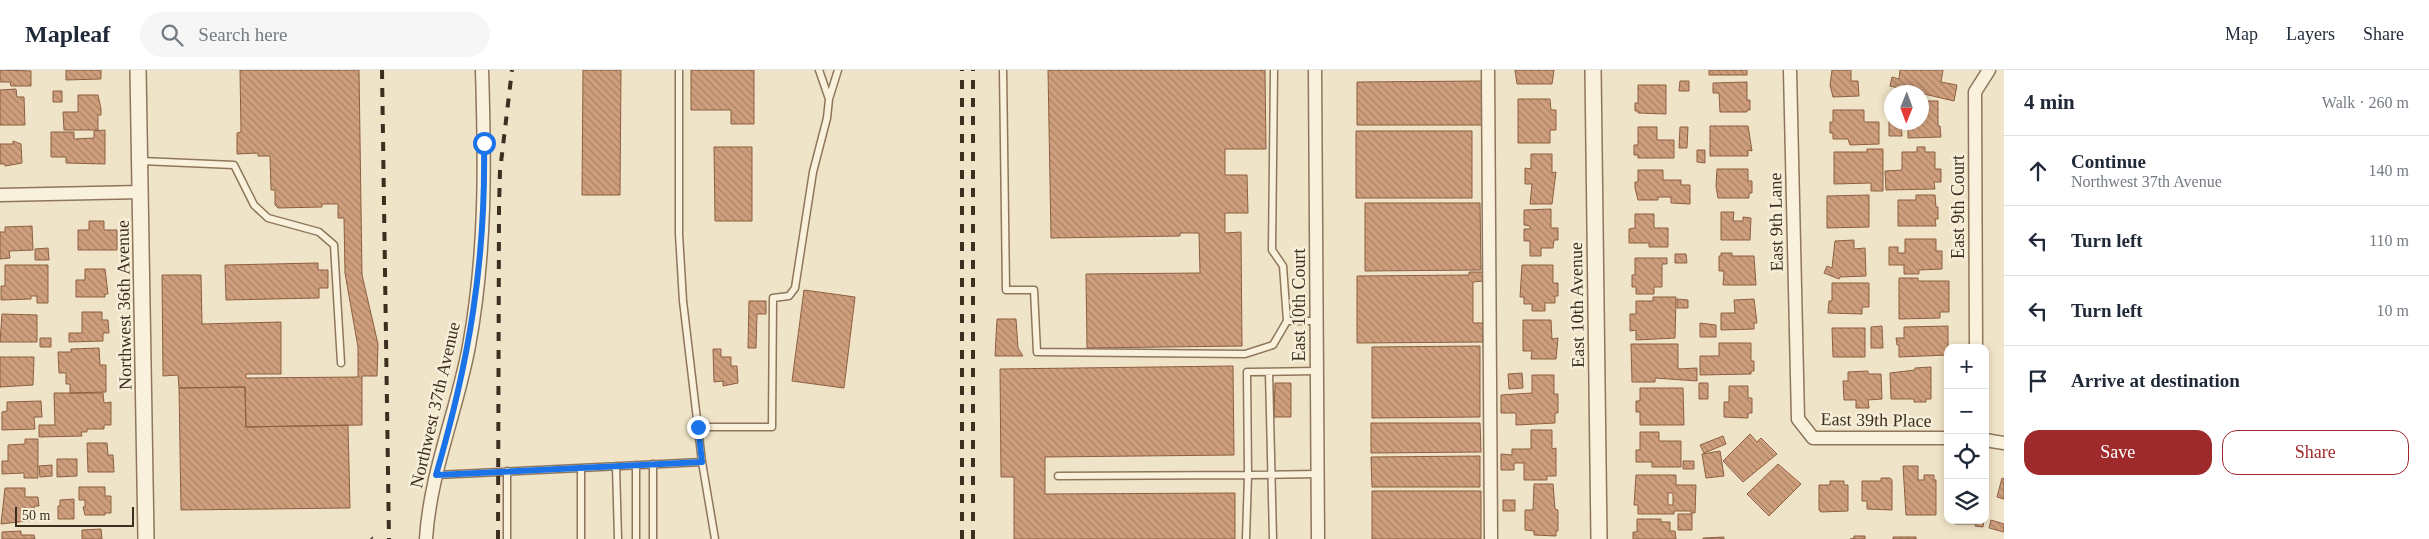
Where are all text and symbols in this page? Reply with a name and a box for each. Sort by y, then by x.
search box [140,12,490,57]
text: Mapleaf [25,21,110,47]
icon: search [158,21,186,49]
text: Search here [198,24,287,45]
text: Map [2225,24,2258,44]
text: Layers [2286,24,2335,44]
text: Share [2363,24,2404,44]
north arrow [1884,85,1929,130]
text: 4 min [2024,90,2075,114]
text: Walk · 260 m [2322,94,2409,111]
route start [473,132,496,155]
text: Continue [2071,151,2146,172]
street label: East 9th Court [1948,155,1968,259]
icon: ahead [2024,157,2052,185]
text: 140 m [2369,162,2409,179]
street label: East 9th Lane [1765,172,1787,272]
text: Northwest 37th Avenue [2071,173,2222,190]
street label: Northwest 36th Avenue [113,220,135,390]
icon: left [2024,227,2052,255]
text: Turn left [2071,230,2143,251]
text: 110 m [2369,232,2409,249]
street label: East 10th Avenue [1566,242,1588,368]
street label: East 10th Court [1289,249,1309,362]
icon: left [2024,297,2052,325]
text: Turn left [2071,300,2143,321]
text: 10 m [2377,302,2409,319]
street label: Northwest 37th Avenue [406,320,464,490]
map controls [1944,344,1989,524]
button: + [1944,344,1989,389]
icon: arrive [2024,367,2052,395]
text: Arrive at destination [2071,370,2240,391]
button: − [1944,389,1989,434]
street label: East 39th Place [1820,409,1932,431]
route end [687,416,710,439]
button: Save [2024,430,2212,475]
button: Share [2222,430,2409,475]
button: locate [1944,434,1989,479]
button: layers [1944,479,1989,524]
scale bar [15,504,134,527]
text: 50 m [22,508,50,523]

